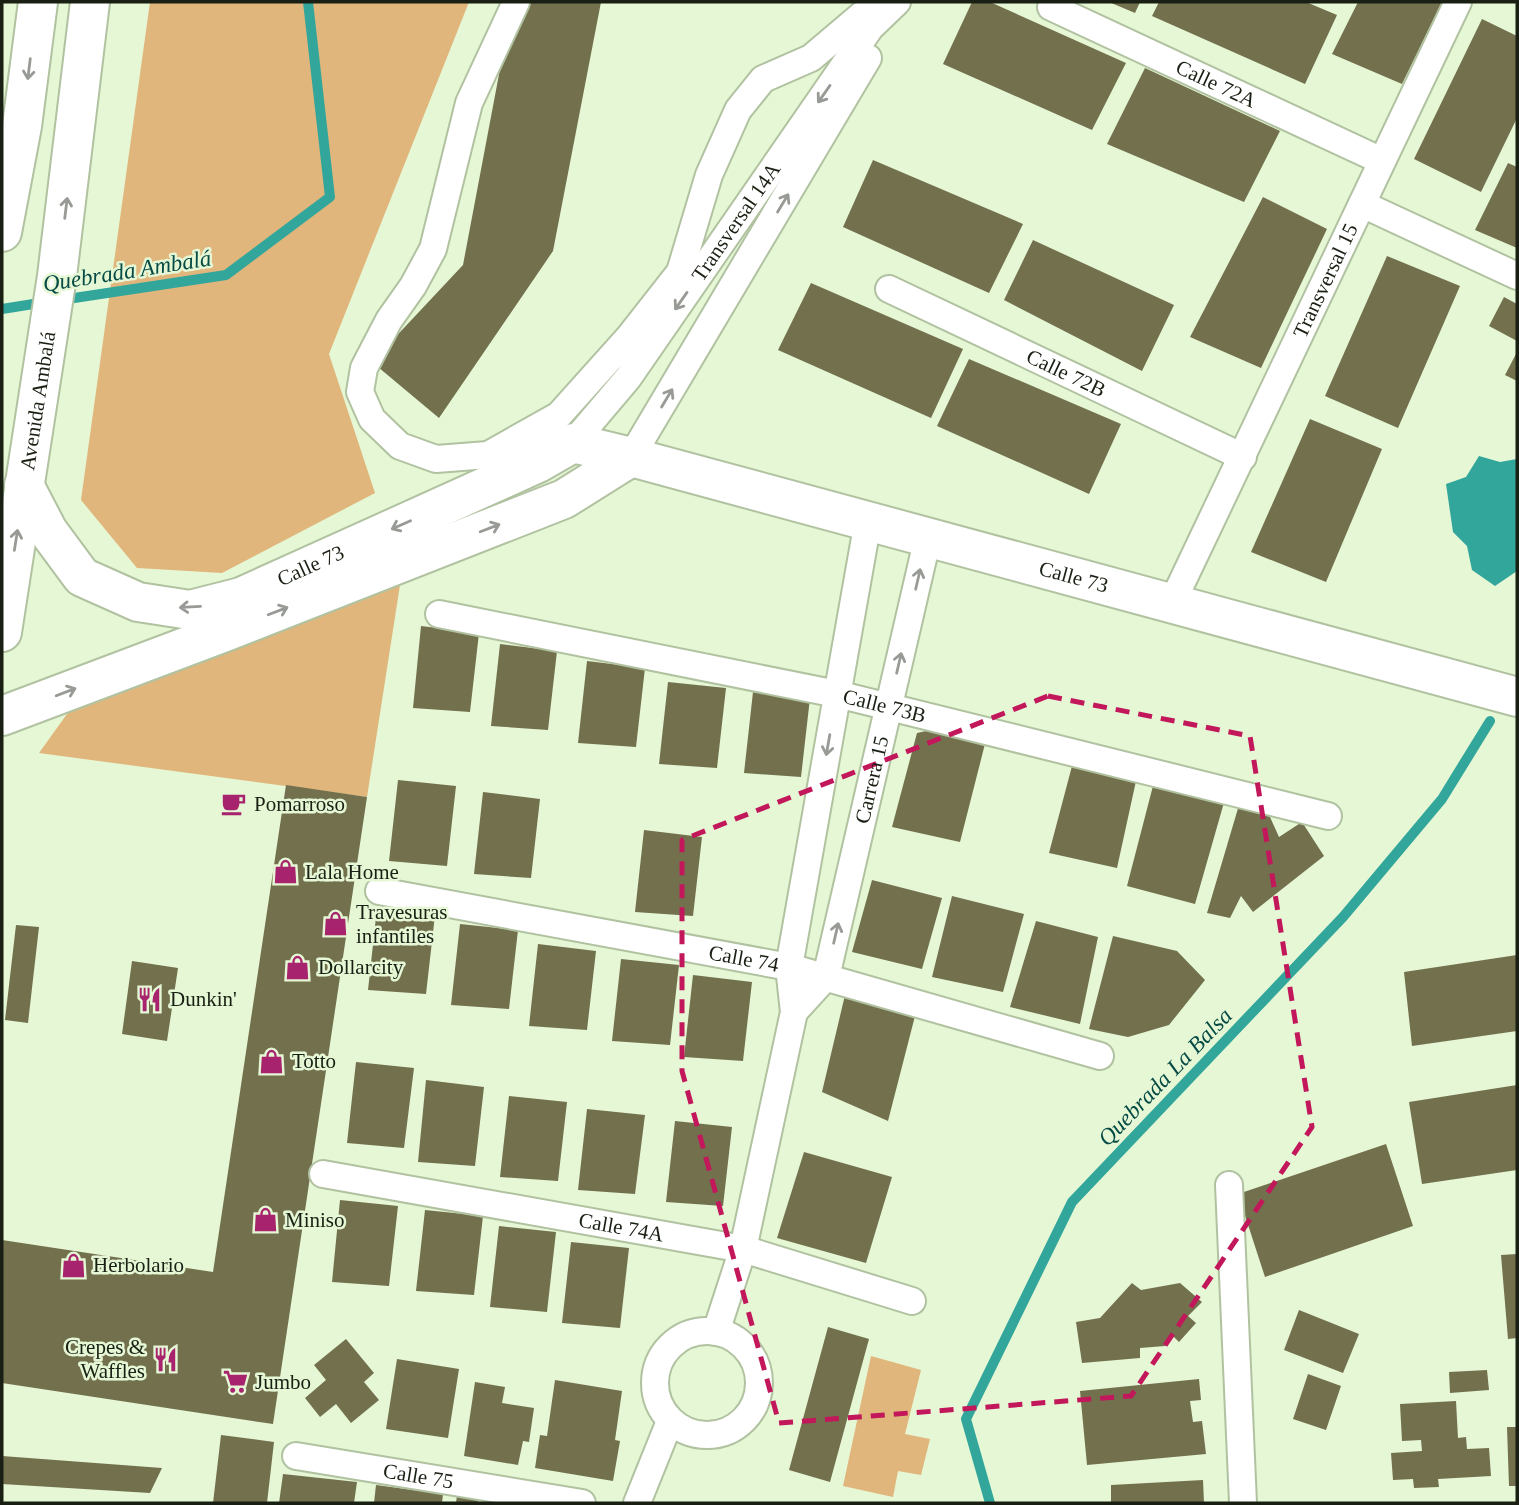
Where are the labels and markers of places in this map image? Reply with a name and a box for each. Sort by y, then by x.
cafe icon: Pomarroso [220,790,248,818]
place label: Pomarroso [254,792,345,816]
shop icon: Lala Home [271,858,299,886]
place label: Lala Home [305,860,399,884]
place label: Travesuras infantiles [356,900,447,948]
shop icon: Travesuras infantiles [322,910,350,938]
shop icon: Dollarcity [284,953,312,981]
place label: Dollarcity [318,955,404,979]
restaurant icon: Dunkin' [136,985,164,1013]
place label: Dunkin' [170,987,237,1011]
shop icon: Totto [258,1047,286,1075]
place label: Totto [292,1049,336,1073]
shop icon: Miniso [251,1206,279,1234]
place label: Miniso [285,1208,345,1232]
shop icon: Herbolario [59,1251,87,1279]
place label: Herbolario [93,1253,184,1277]
place label: Crepes & Waffles [65,1335,145,1383]
restaurant icon: Crepes & Waffles [151,1345,179,1373]
supermarket icon: Jumbo [221,1368,249,1396]
place label: Jumbo [255,1370,311,1394]

